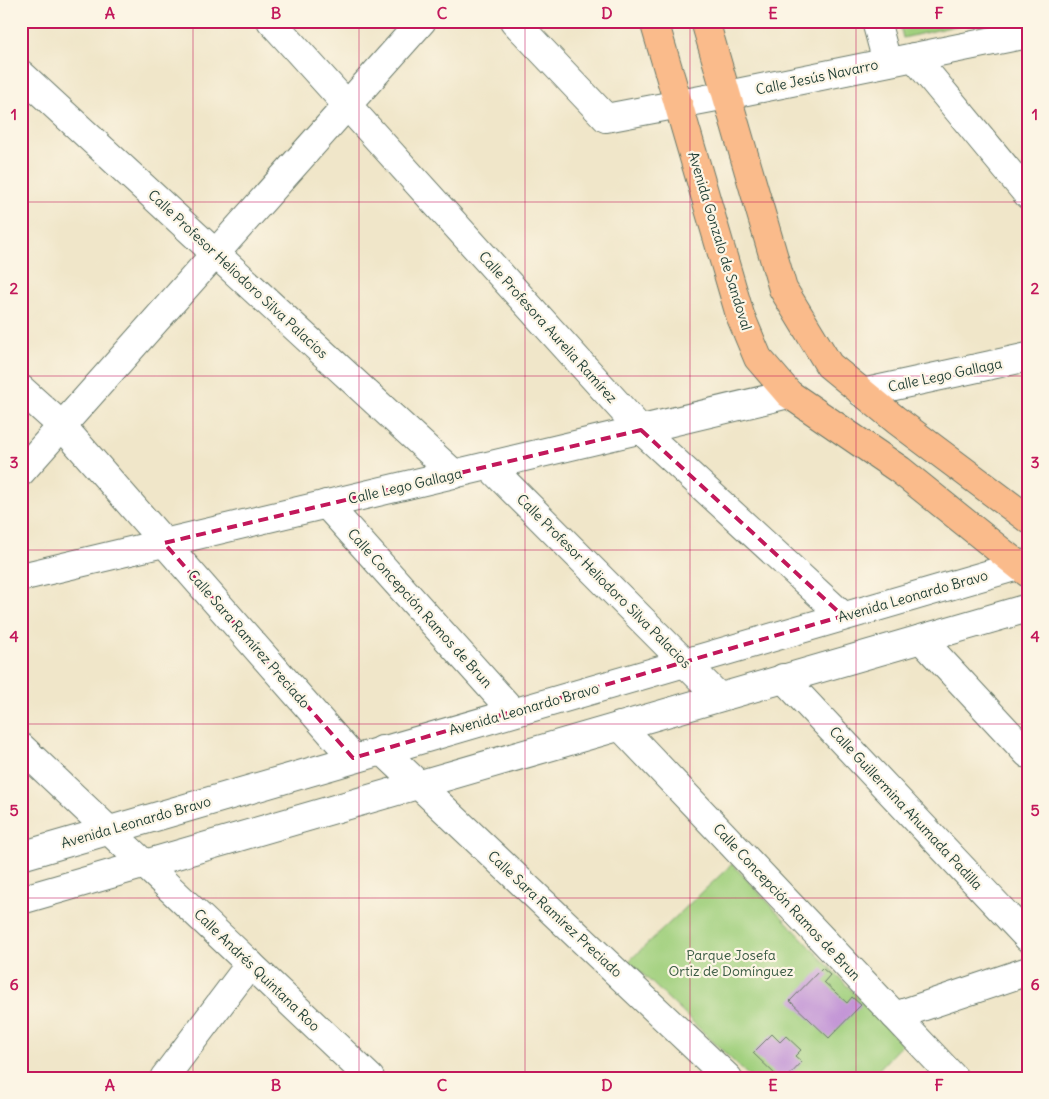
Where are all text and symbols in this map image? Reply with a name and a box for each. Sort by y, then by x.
text: A [105,3,115,23]
text: B [271,3,282,23]
text: C [437,3,448,23]
text: D [601,3,613,23]
text: E [768,3,778,23]
text: F [934,3,944,23]
street label: Calle Jesús Navarro [754,55,880,99]
text: 1 [11,104,17,124]
text: 1 [1032,104,1038,124]
street label: Avenida Gonzalo de Sandoval [684,149,756,333]
street label: Calle Profesor Heliodoro Silva Palacios [144,186,332,362]
street label: Calle Profesora Aurelia Ramírez [475,247,621,407]
text: 2 [10,278,19,298]
text: 2 [1031,278,1040,298]
street label: Calle Lego Gallaga [886,354,1004,396]
text: 3 [9,452,19,472]
text: 3 [1030,452,1040,472]
street label: Calle Lego Gallaga [346,464,464,508]
street label: Calle Profesor Heliodoro Silva Palacios [513,490,695,672]
street label: Calle Concepción Ramos de Brun [344,525,496,691]
street label: Calle Sara Ramírez Preciado [184,566,314,712]
street label: Avenida Leonardo Bravo [836,566,990,626]
text: 4 [9,626,19,646]
text: 4 [1030,626,1040,646]
street label: Avenida Leonardo Bravo [447,679,601,739]
street label: Calle Guillermina Ahumada Padilla [826,723,986,893]
street label: Avenida Leonardo Bravo [59,792,213,852]
text: 5 [9,800,19,820]
text: 5 [1030,800,1040,820]
street label: Calle Concepción Ramos de Brun [709,820,865,984]
street label: Calle Sara Ramírez Preciado [484,847,626,981]
street label: Calle Andrés Quintana Roo [190,905,324,1035]
park label: Parque Josefa Ortiz de Domínguez [669,946,794,980]
text: 6 [9,974,19,994]
text: 6 [1030,974,1040,994]
text: A [105,1075,115,1095]
text: B [271,1075,282,1095]
text: C [437,1075,448,1095]
text: D [601,1075,613,1095]
text: E [768,1075,778,1095]
text: F [934,1075,944,1095]

